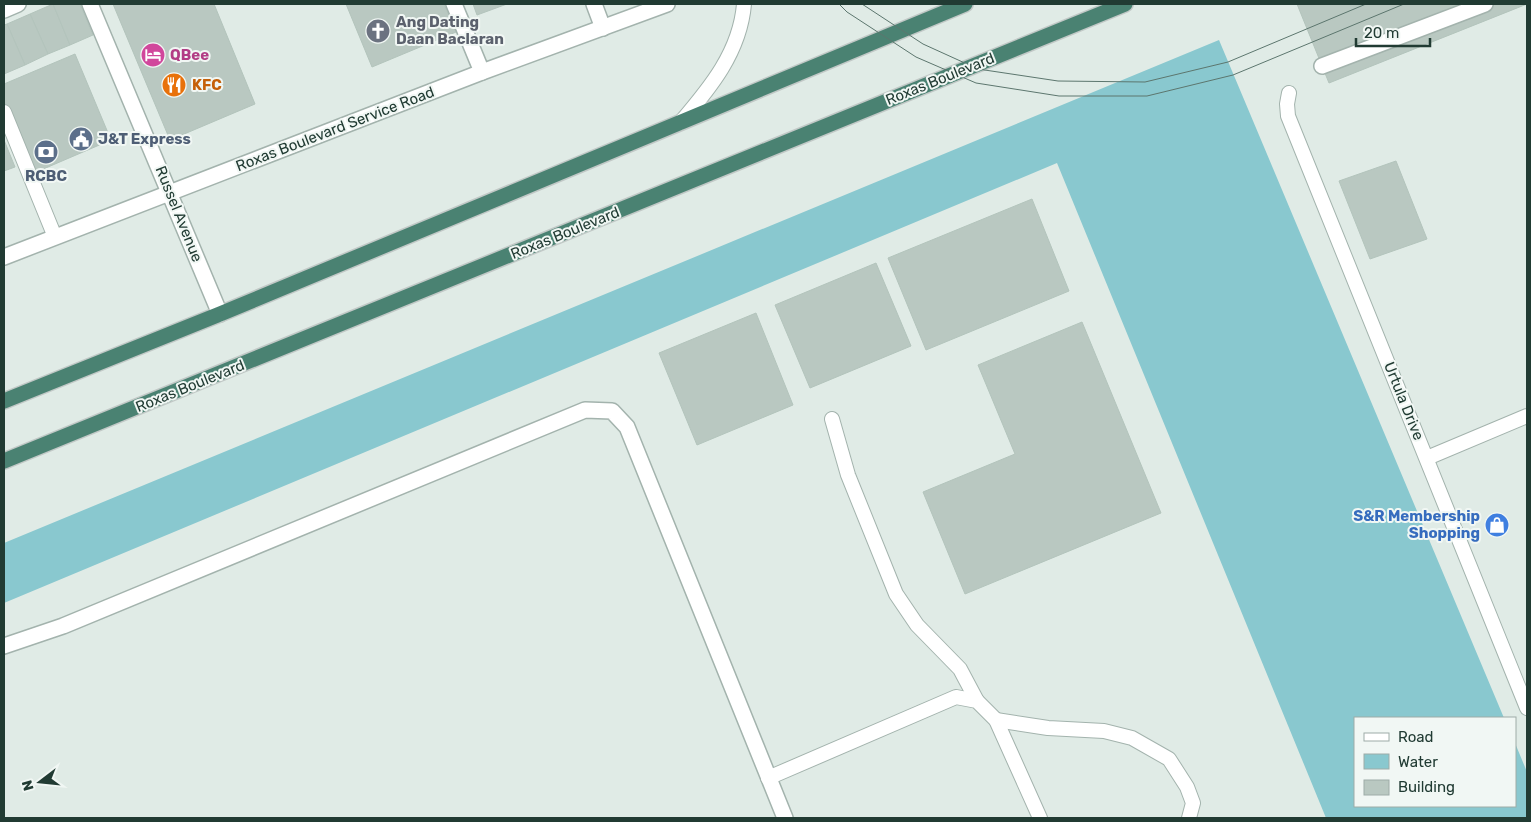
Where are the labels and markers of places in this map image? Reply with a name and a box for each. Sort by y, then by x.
place label: Ang Dating Daan Baclaran [396,13,504,48]
church icon: Ang Dating Daan Baclaran [365,18,391,44]
hotel icon: QBee [140,42,166,68]
place label: QBee [170,46,209,64]
restaurant icon: KFC [161,72,187,98]
place label: KFC [192,76,222,94]
public building icon: J&T Express [68,126,94,152]
place label: J&T Express [98,130,191,148]
bank icon: RCBC [33,139,59,165]
place label: RCBC [25,167,67,185]
place label: S&R Membership Shopping [1353,507,1480,542]
shop icon: S&R Membership Shopping [1484,512,1510,538]

